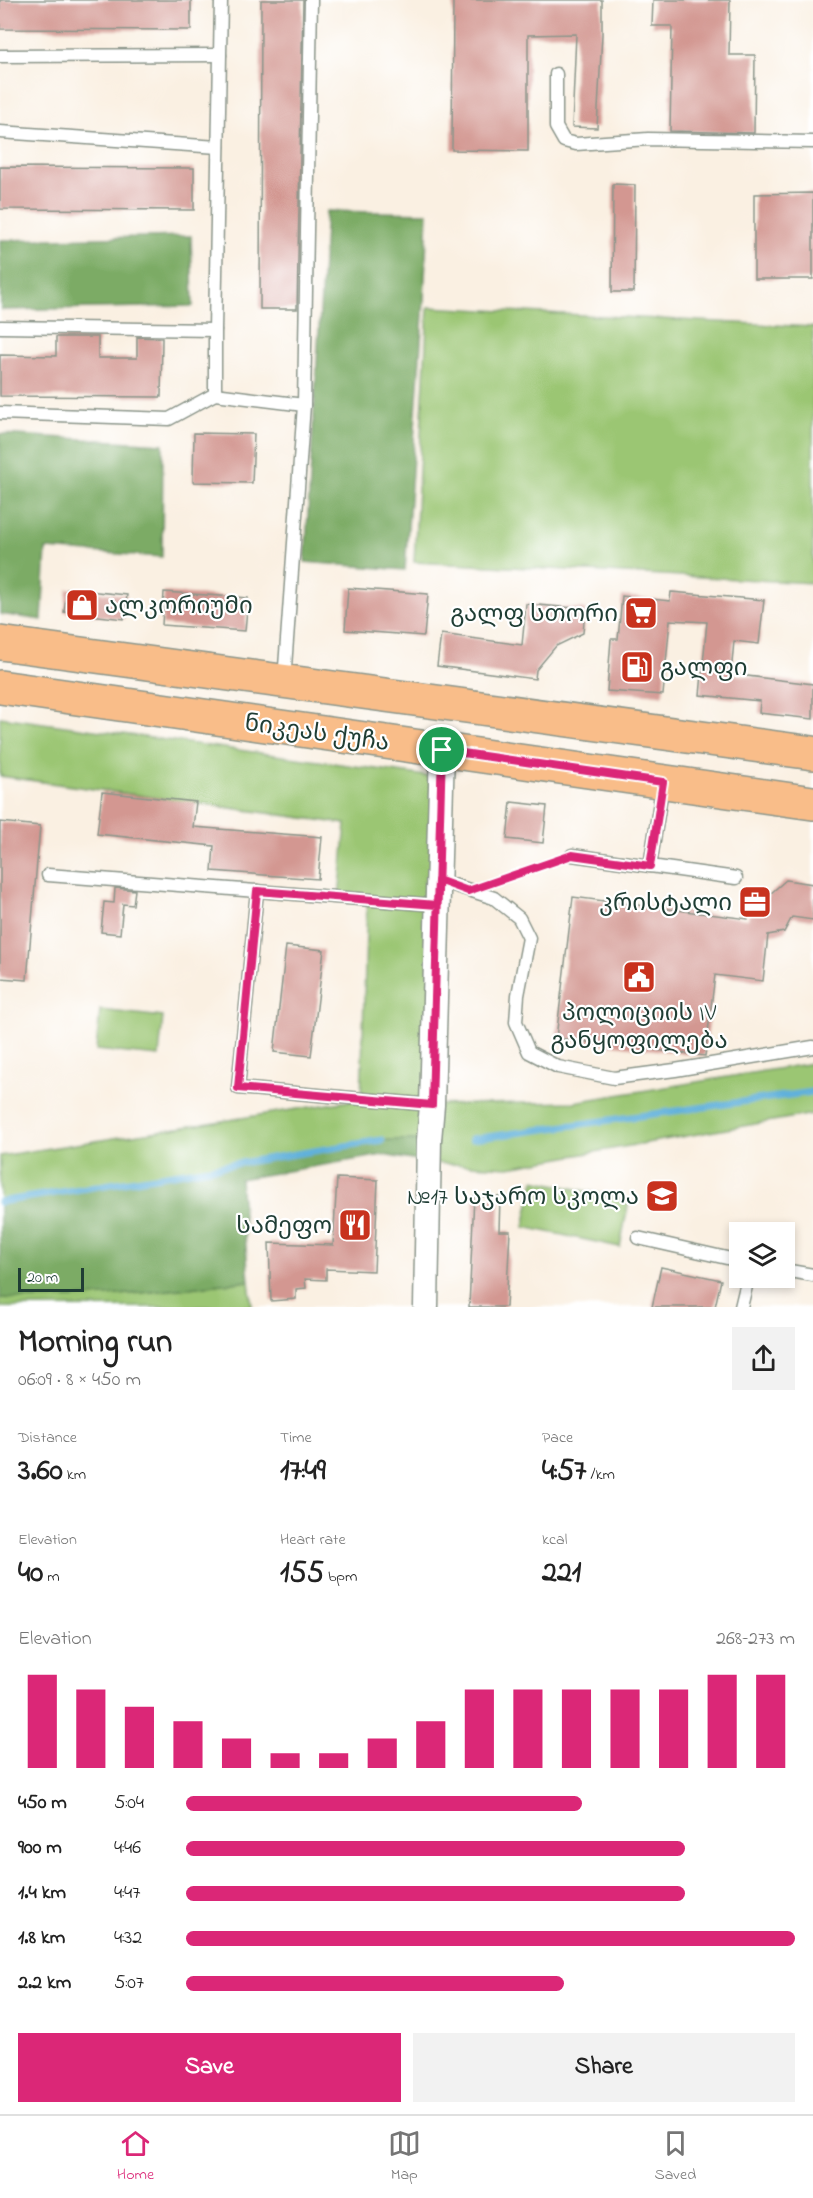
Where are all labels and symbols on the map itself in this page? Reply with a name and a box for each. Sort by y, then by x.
shop icon: ალკორიუმი [64,587,100,623]
place label: ალკორიუმი [105,590,253,625]
supermarket icon: გალფ სთორი [623,595,659,631]
place label: გალფ სთორი [450,598,618,633]
fuel station icon: გალფი [619,649,655,685]
place label: გალფი [660,652,748,687]
street label: ნიკეას ქუჩა [242,707,391,762]
pin [416,724,467,775]
office icon: კრისტალი [737,884,773,920]
place label: კრისტალი [599,887,732,922]
public building icon: პოლიციის IV განყოფილება [621,959,657,995]
place label: პოლიციის IV განყოფილება [550,997,728,1060]
school or university icon: №17 საჯარო სკოლა [644,1178,680,1214]
place label: №17 საჯარო სკოლა [407,1181,639,1216]
restaurant icon: სამეფო [337,1207,373,1243]
place label: სამეფო [236,1210,332,1245]
scale bar [18,1265,84,1292]

